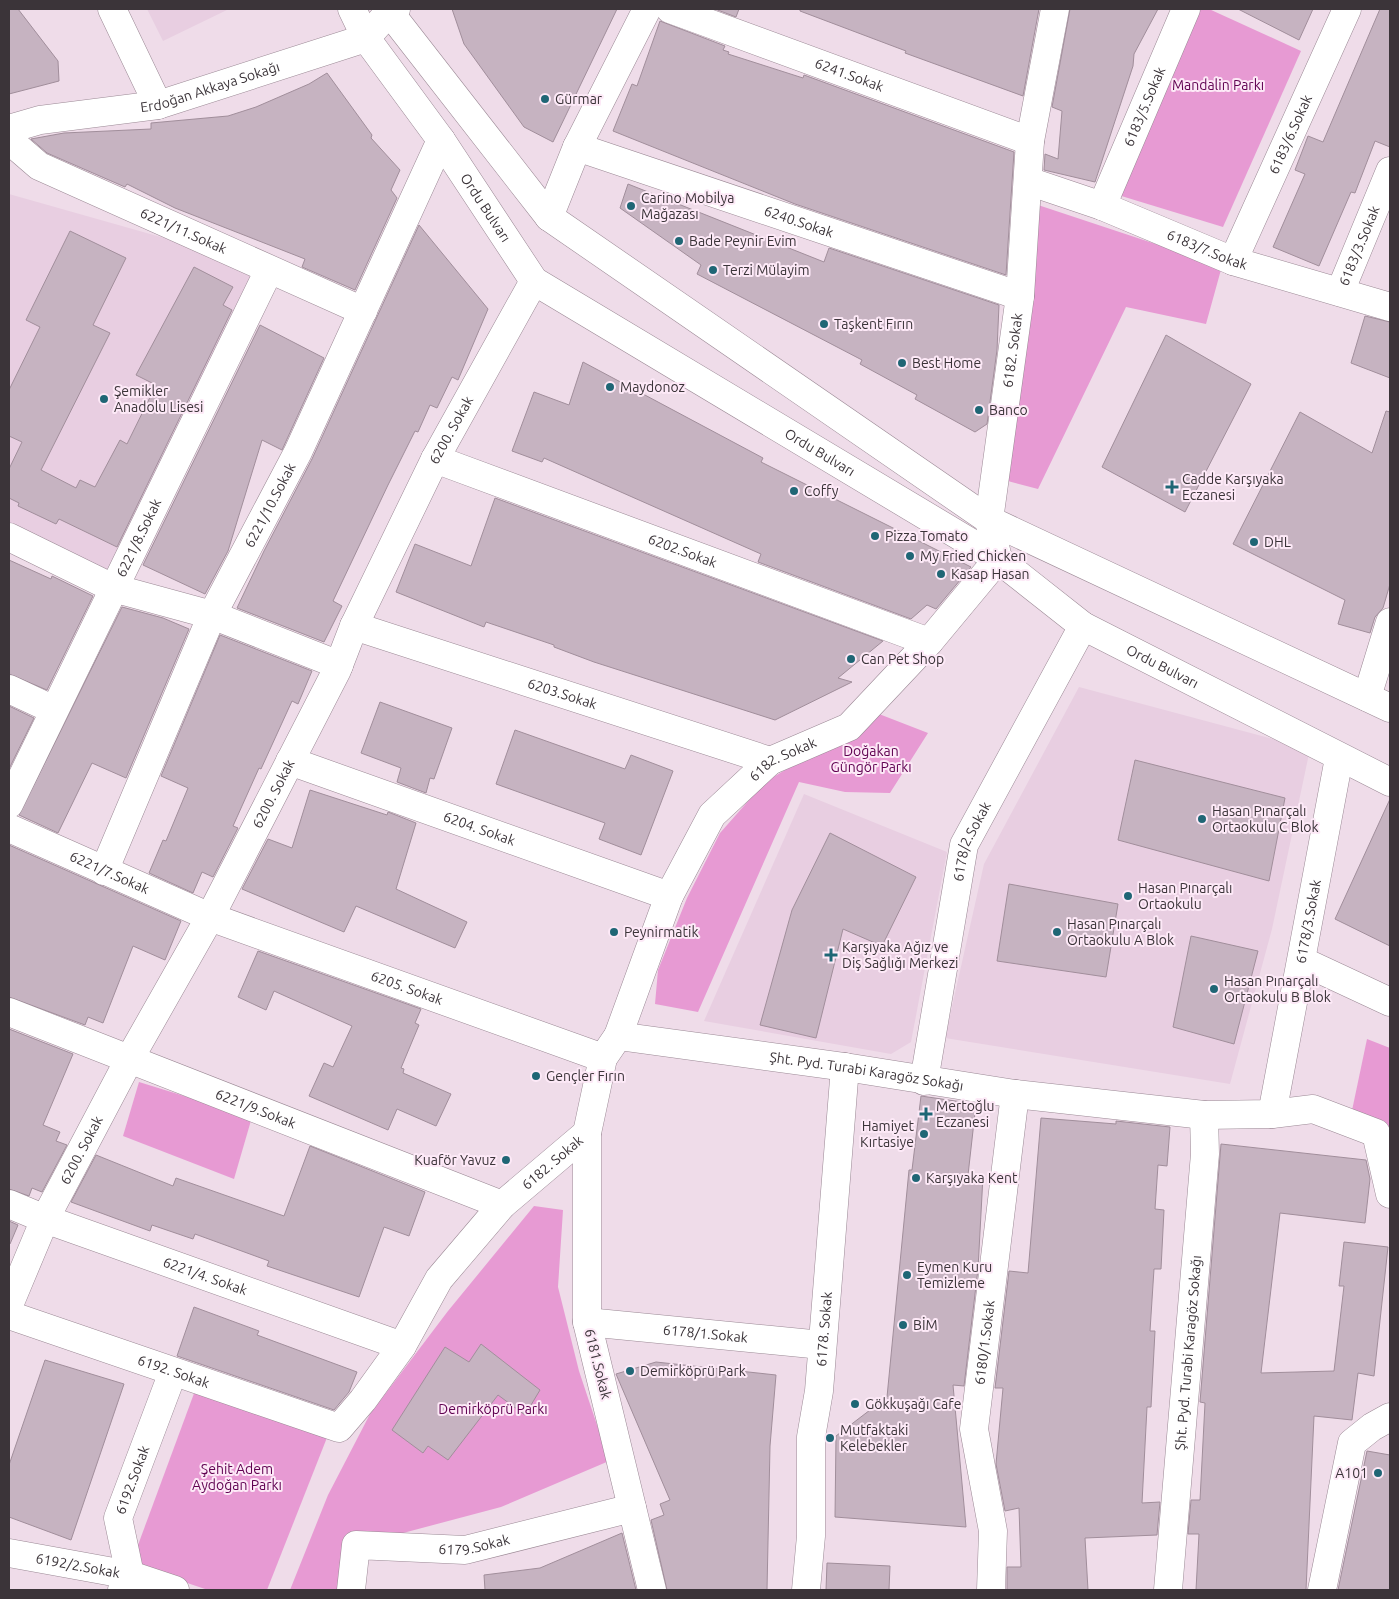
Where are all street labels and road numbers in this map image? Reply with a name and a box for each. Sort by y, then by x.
street label: 6241.Sokak [813,55,886,95]
street label: Erdoğan Akkaya Sokağı [139,58,282,115]
street label: 6183/5.Sokak [1120,64,1168,149]
street label: 6183/6.Sokak [1265,92,1315,176]
street label: Ordu Bulvarı [457,170,514,245]
street label: 6240.Sokak [762,203,836,241]
street label: 6183/3.Sokak [1335,203,1383,288]
street label: 6221/11.Sokak [138,204,229,257]
street label: 6183/7.Sokak [1165,226,1249,273]
street label: 6182. Sokak [999,312,1026,389]
street label: 6200. Sokak [426,393,476,467]
street label: Ordu Bulvarı [782,425,858,479]
street label: 6221/10.Sokak [241,460,299,550]
street label: 6221/8.Sokak [113,496,164,580]
street label: 6202.Sokak [646,531,719,571]
street label: Ordu Bulvarı [1124,641,1201,691]
street label: 6203.Sokak [526,675,599,712]
street label: 6182. Sokak [746,734,819,784]
street label: 6200. Sokak [249,757,298,831]
street label: 6178/2.Sokak [950,799,994,883]
street label: 6204. Sokak [441,808,517,849]
street label: 6221/7.Sokak [67,848,152,897]
street label: 6178/3.Sokak [1293,878,1324,965]
street label: 6205. Sokak [369,967,445,1008]
street label: Şht. Pyd. Turabi Karagöz Sokağı [769,1049,965,1094]
street label: 6221/9.Sokak [213,1086,298,1132]
street label: 6200. Sokak [57,1113,106,1187]
street label: 6182. Sokak [518,1132,586,1193]
street label: 6221/4. Sokak [161,1254,249,1298]
street label: Şht. Pyd. Turabi Karagöz Sokağı [1172,1255,1204,1451]
street label: 6178. Sokak [813,1291,835,1367]
street label: 6180/1.Sokak [971,1299,998,1386]
street label: 6178/1.Sokak [662,1321,749,1346]
street label: 6181.Sokak [582,1327,614,1401]
street label: 6192. Sokak [135,1352,212,1391]
street label: 6192.Sokak [112,1443,153,1516]
street label: 6179.Sokak [438,1531,511,1558]
street label: 6192/2.Sokak [35,1550,121,1581]

